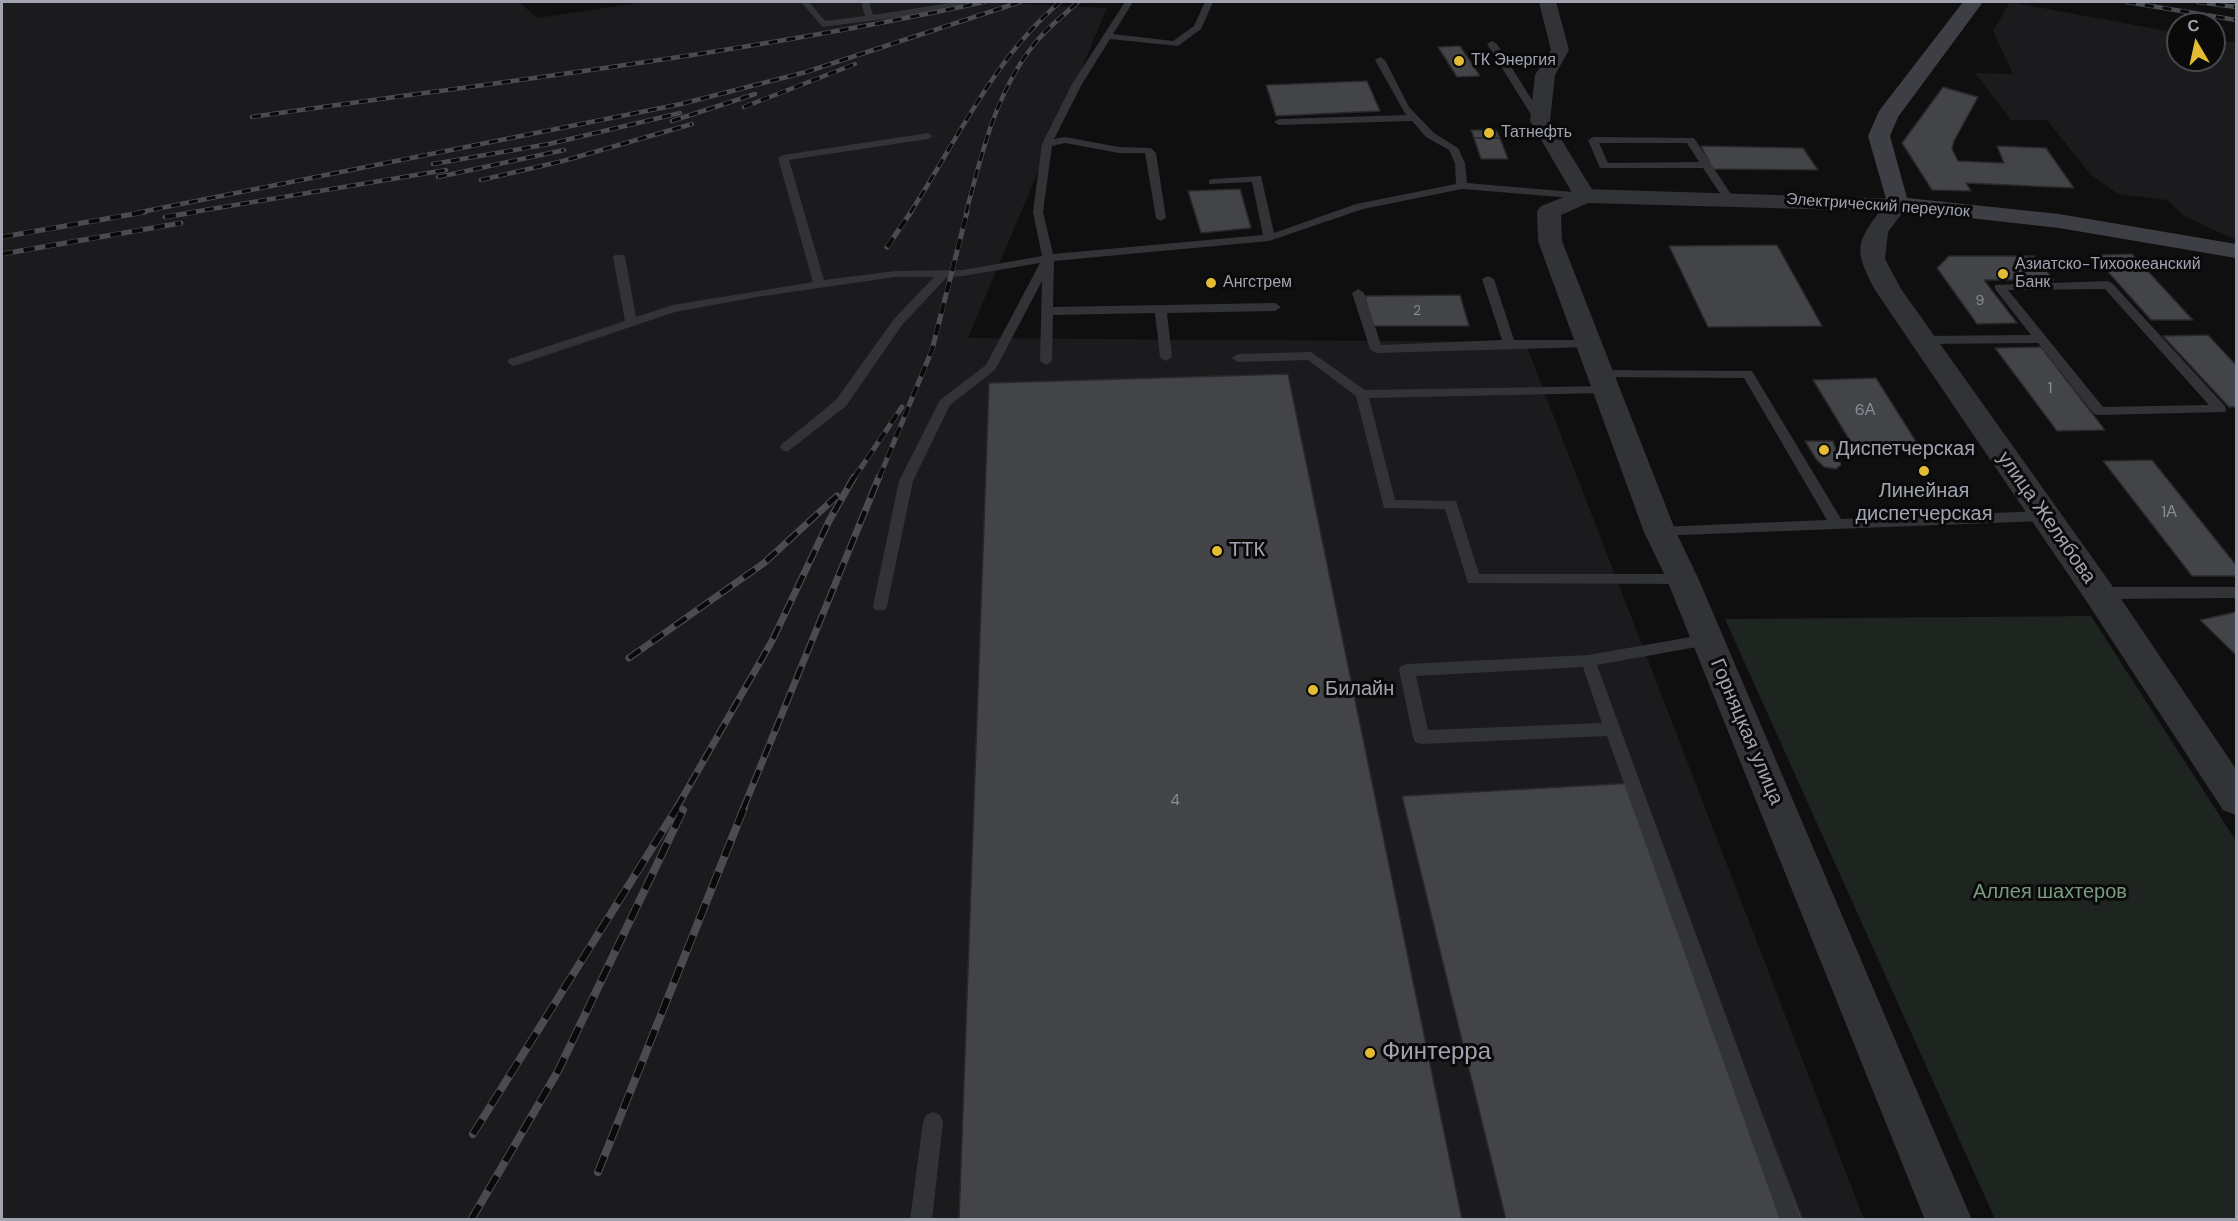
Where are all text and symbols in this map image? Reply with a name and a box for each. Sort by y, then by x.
north arrow [2166,12,2226,72]
text: С [2186,14,2201,37]
place label: ТК Энергия [1471,51,1556,71]
marker: ТК Энергия [1452,54,1466,68]
place label: Татнефть [1501,123,1572,143]
marker: Татнефть [1482,126,1496,140]
street label: Электрический переулок [1785,190,1971,222]
place label: Азиатско-Тихоокеанский Банк [2015,255,2201,293]
marker: Азиатско-Тихоокеанский Банк [1996,267,2010,281]
place label: Ангстрем [1223,273,1292,293]
marker: Ангстрем [1204,276,1218,290]
house number: 9 [1976,293,1984,309]
house number: 2 [1413,303,1421,319]
house number: 1 [2048,379,2052,399]
house number: 6А [1855,401,1875,421]
place label: Диспетчерская [1836,438,1975,462]
marker: Диспетчерская [1817,443,1831,457]
street label: улица Желябова [1992,447,2100,589]
marker: Линейная диспетчерская [1917,464,1931,478]
place label: Линейная диспетчерская [1855,480,1993,527]
house number: 1А [2161,503,2177,523]
place label: ТТК [1229,539,1265,563]
marker: ТТК [1210,544,1224,558]
street label: Горняцкая улица [1704,655,1788,809]
place label: Билайн [1325,678,1394,702]
marker: Билайн [1306,683,1320,697]
house number: 4 [1170,791,1180,811]
park label: Аллея шахтеров [1973,881,2127,905]
place label: Финтерра [1382,1039,1491,1067]
marker: Финтерра [1363,1046,1377,1060]

